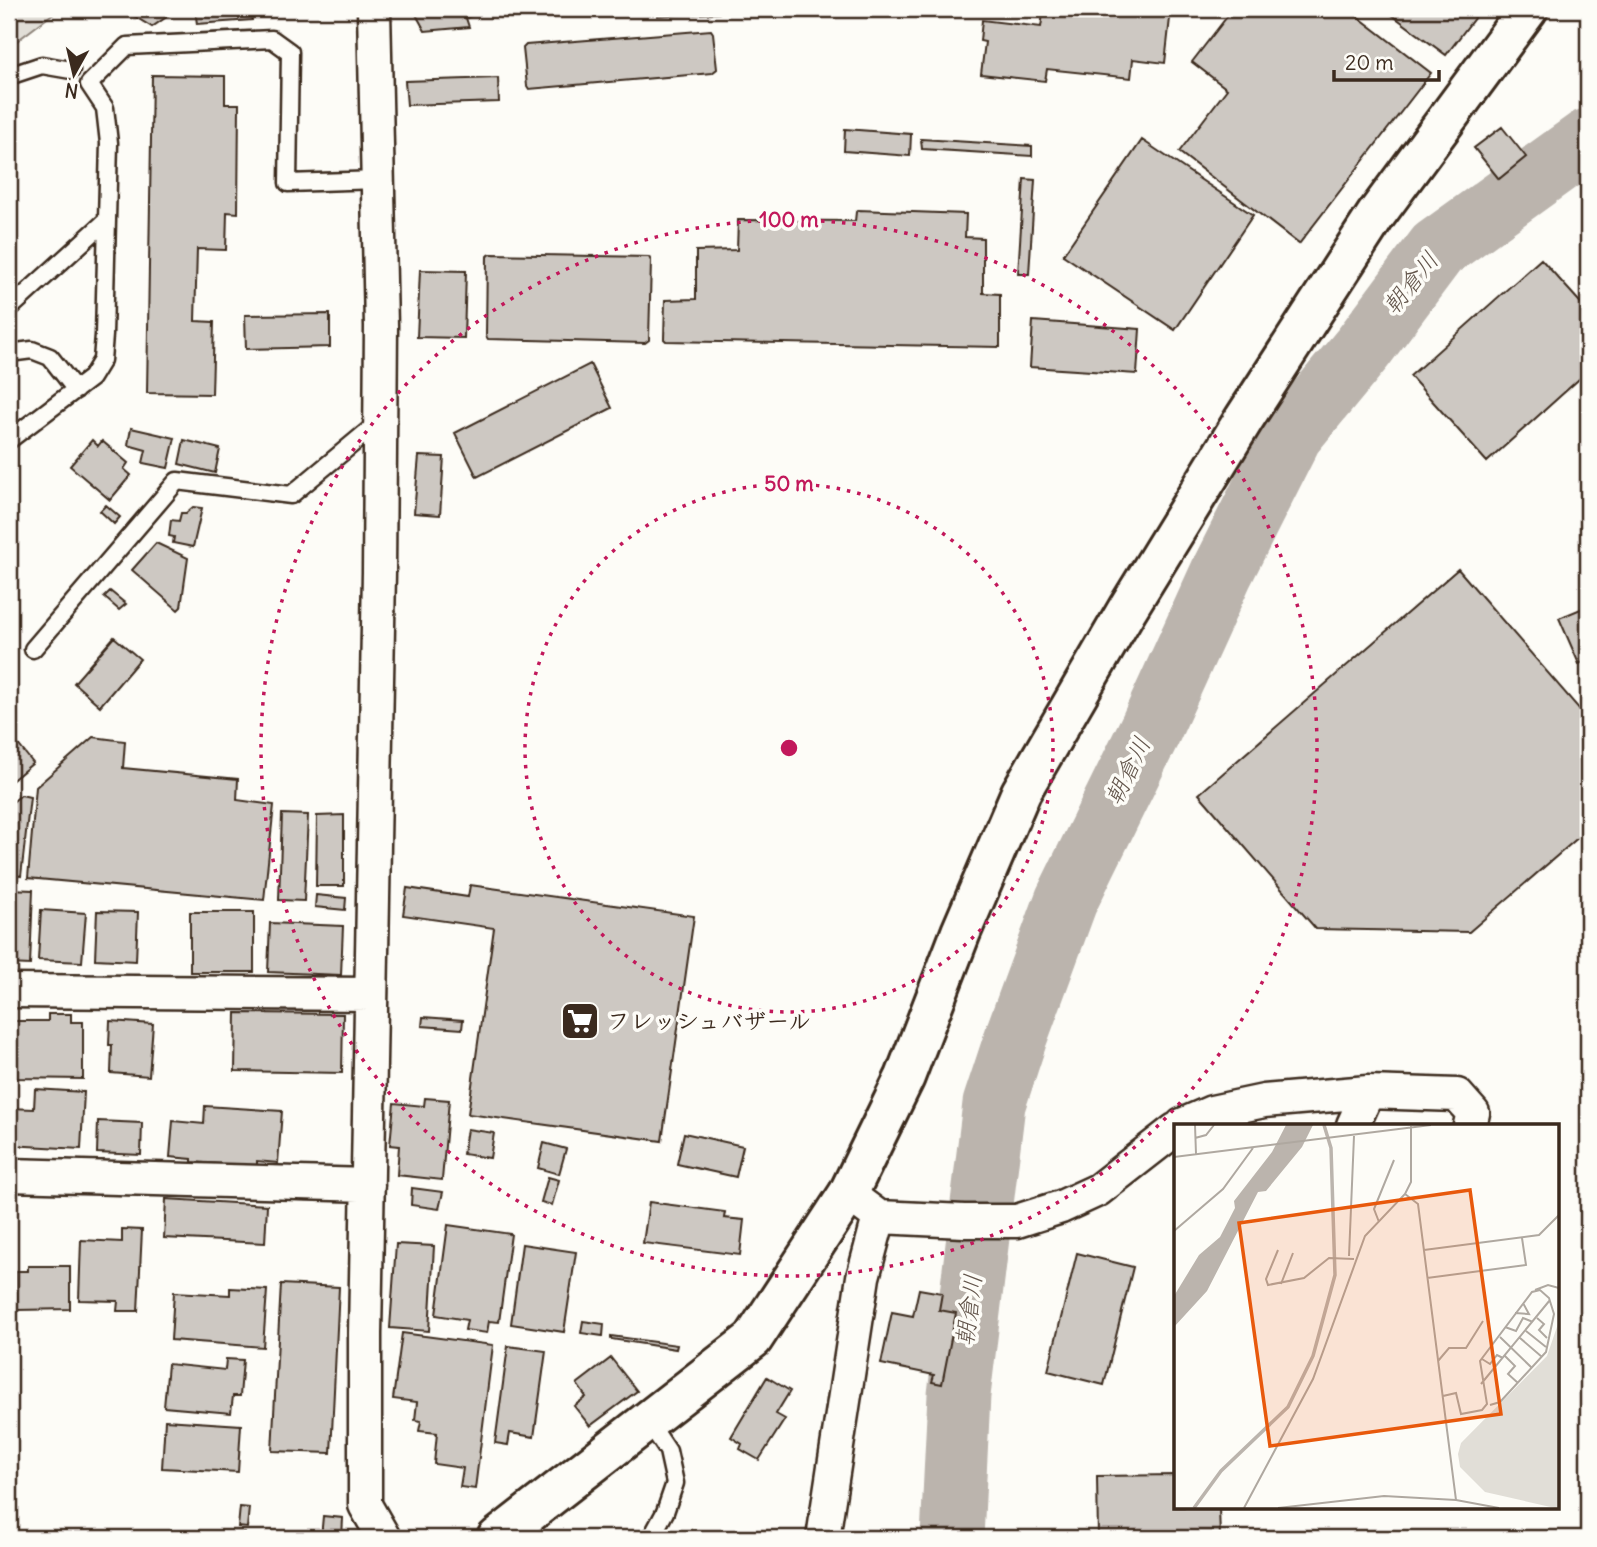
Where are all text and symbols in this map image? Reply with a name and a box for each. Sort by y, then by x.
north arrow [38,38,108,108]
scale bar [1334,38,1440,82]
text: 20 m [1345,49,1394,76]
text: N [63,78,80,104]
text: 100 m [759,206,819,233]
water label: 朝倉川 [1376,245,1445,320]
text: 50 m [764,470,814,497]
water label: 朝倉川 [1098,732,1156,809]
centre of rings [777,736,801,760]
supermarket icon: フレッシュバザール [559,1000,601,1042]
place label: フレッシュバザール [607,1006,811,1035]
inset map [1174,1124,1558,1508]
water label: 朝倉川 [949,1272,987,1347]

